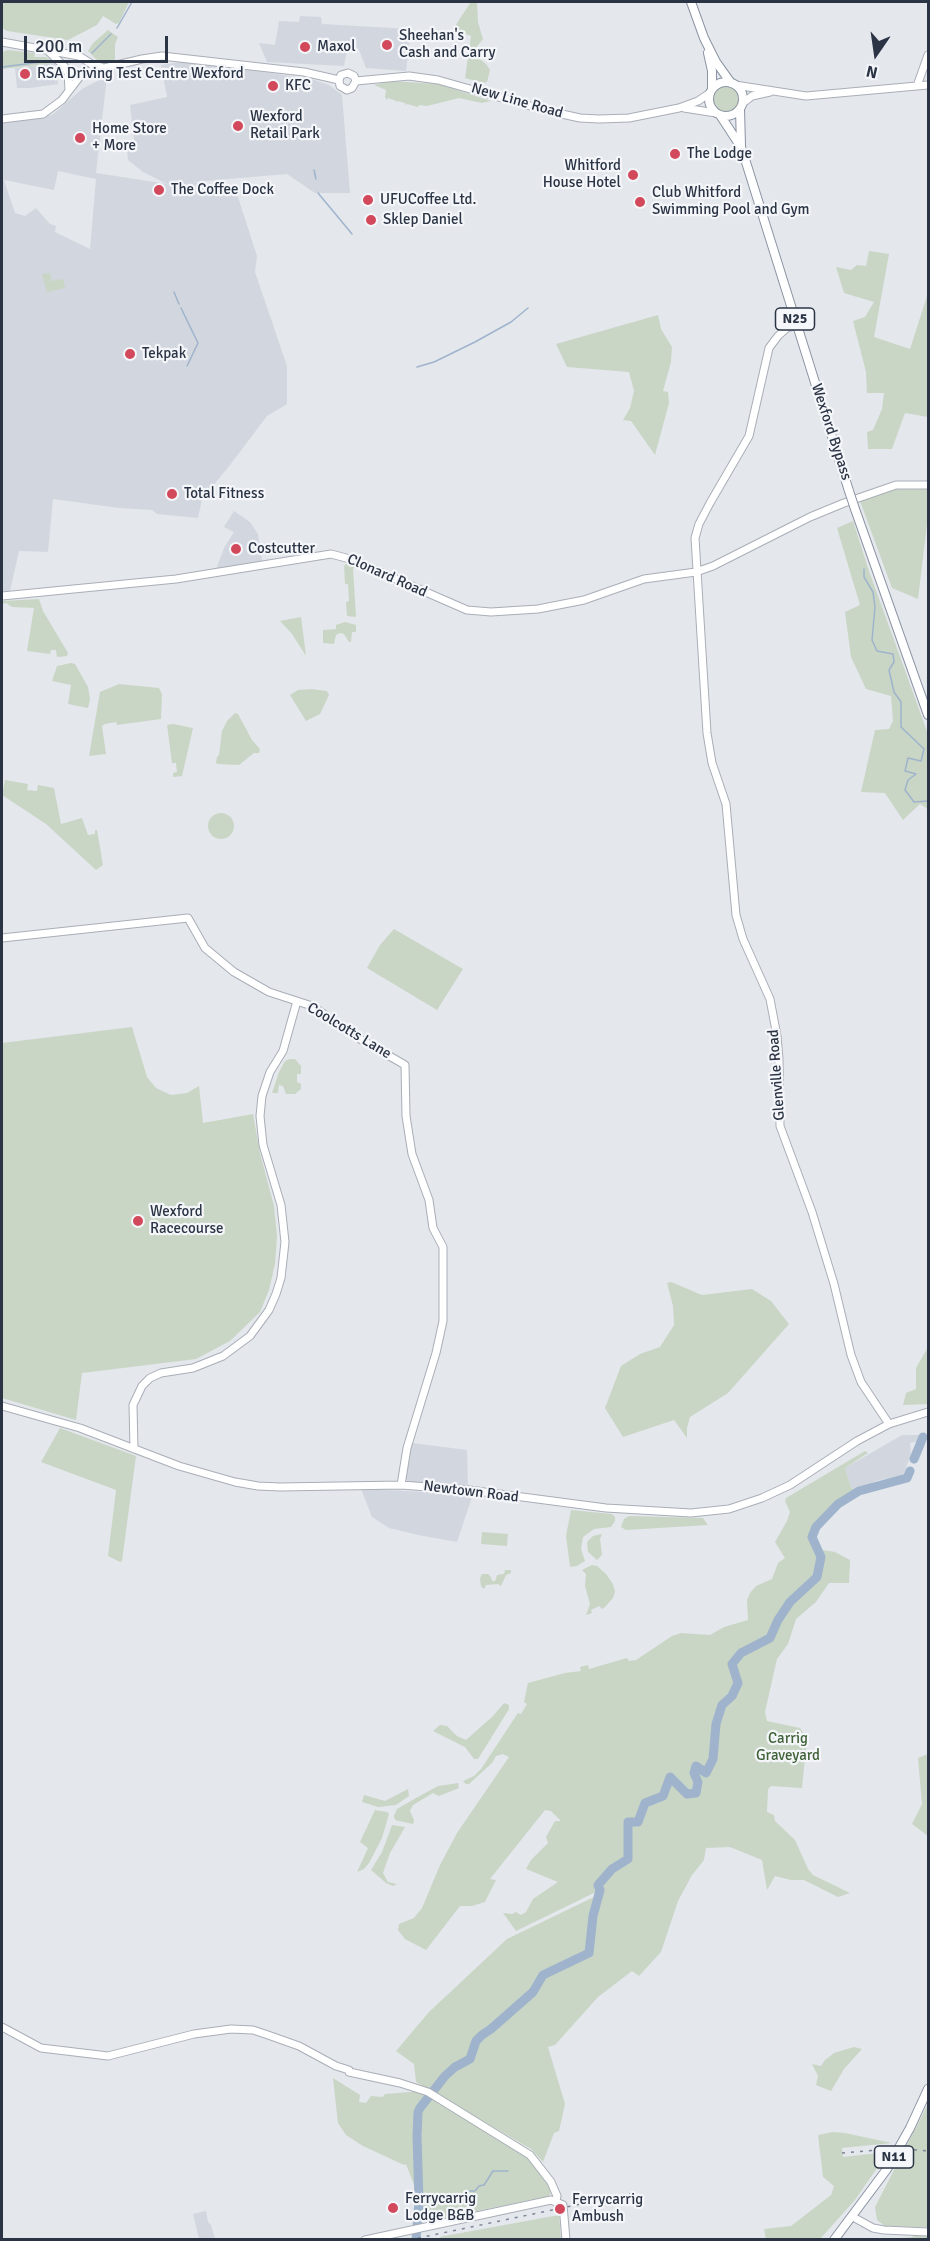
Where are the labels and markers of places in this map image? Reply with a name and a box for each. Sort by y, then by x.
place label: Sheehan's Cash and Carry [399,27,496,62]
place label: Maxol [317,38,356,56]
marker: Sheehan's Cash and Carry [380,38,394,52]
marker: Maxol [298,40,312,54]
place label: RSA Driving Test Centre Wexford [37,65,244,83]
marker: RSA Driving Test Centre Wexford [18,67,32,81]
place label: KFC [285,77,311,95]
marker: KFC [266,79,280,93]
place label: Wexford Retail Park [250,108,320,143]
marker: Wexford Retail Park [231,119,245,133]
place label: Home Store + More [92,120,167,155]
marker: Home Store + More [73,131,87,145]
place label: The Lodge [687,145,752,163]
marker: The Lodge [668,147,682,161]
place label: Whitford House Hotel [543,157,621,192]
marker: Whitford House Hotel [626,168,640,182]
place label: The Coffee Dock [171,181,274,199]
marker: The Coffee Dock [152,183,166,197]
place label: Club Whitford Swimming Pool and Gym [652,184,810,219]
place label: UFUCoffee Ltd. [380,191,477,209]
marker: UFUCoffee Ltd. [361,193,375,207]
marker: Club Whitford Swimming Pool and Gym [633,195,647,209]
place label: Sklep Daniel [383,211,463,229]
marker: Sklep Daniel [364,213,378,227]
place label: Tekpak [142,345,186,363]
marker: Tekpak [123,347,137,361]
place label: Total Fitness [184,485,264,503]
marker: Total Fitness [165,487,179,501]
place label: Costcutter [248,540,315,558]
marker: Costcutter [229,542,243,556]
place label: Wexford Racecourse [150,1203,224,1238]
marker: Wexford Racecourse [131,1214,145,1228]
place label: Ferrycarrig Lodge B&B [405,2190,476,2225]
place label: Ferrycarrig Ambush [572,2191,643,2226]
marker: Ferrycarrig Lodge B&B [386,2201,400,2215]
marker: Ferrycarrig Ambush [553,2202,567,2216]

